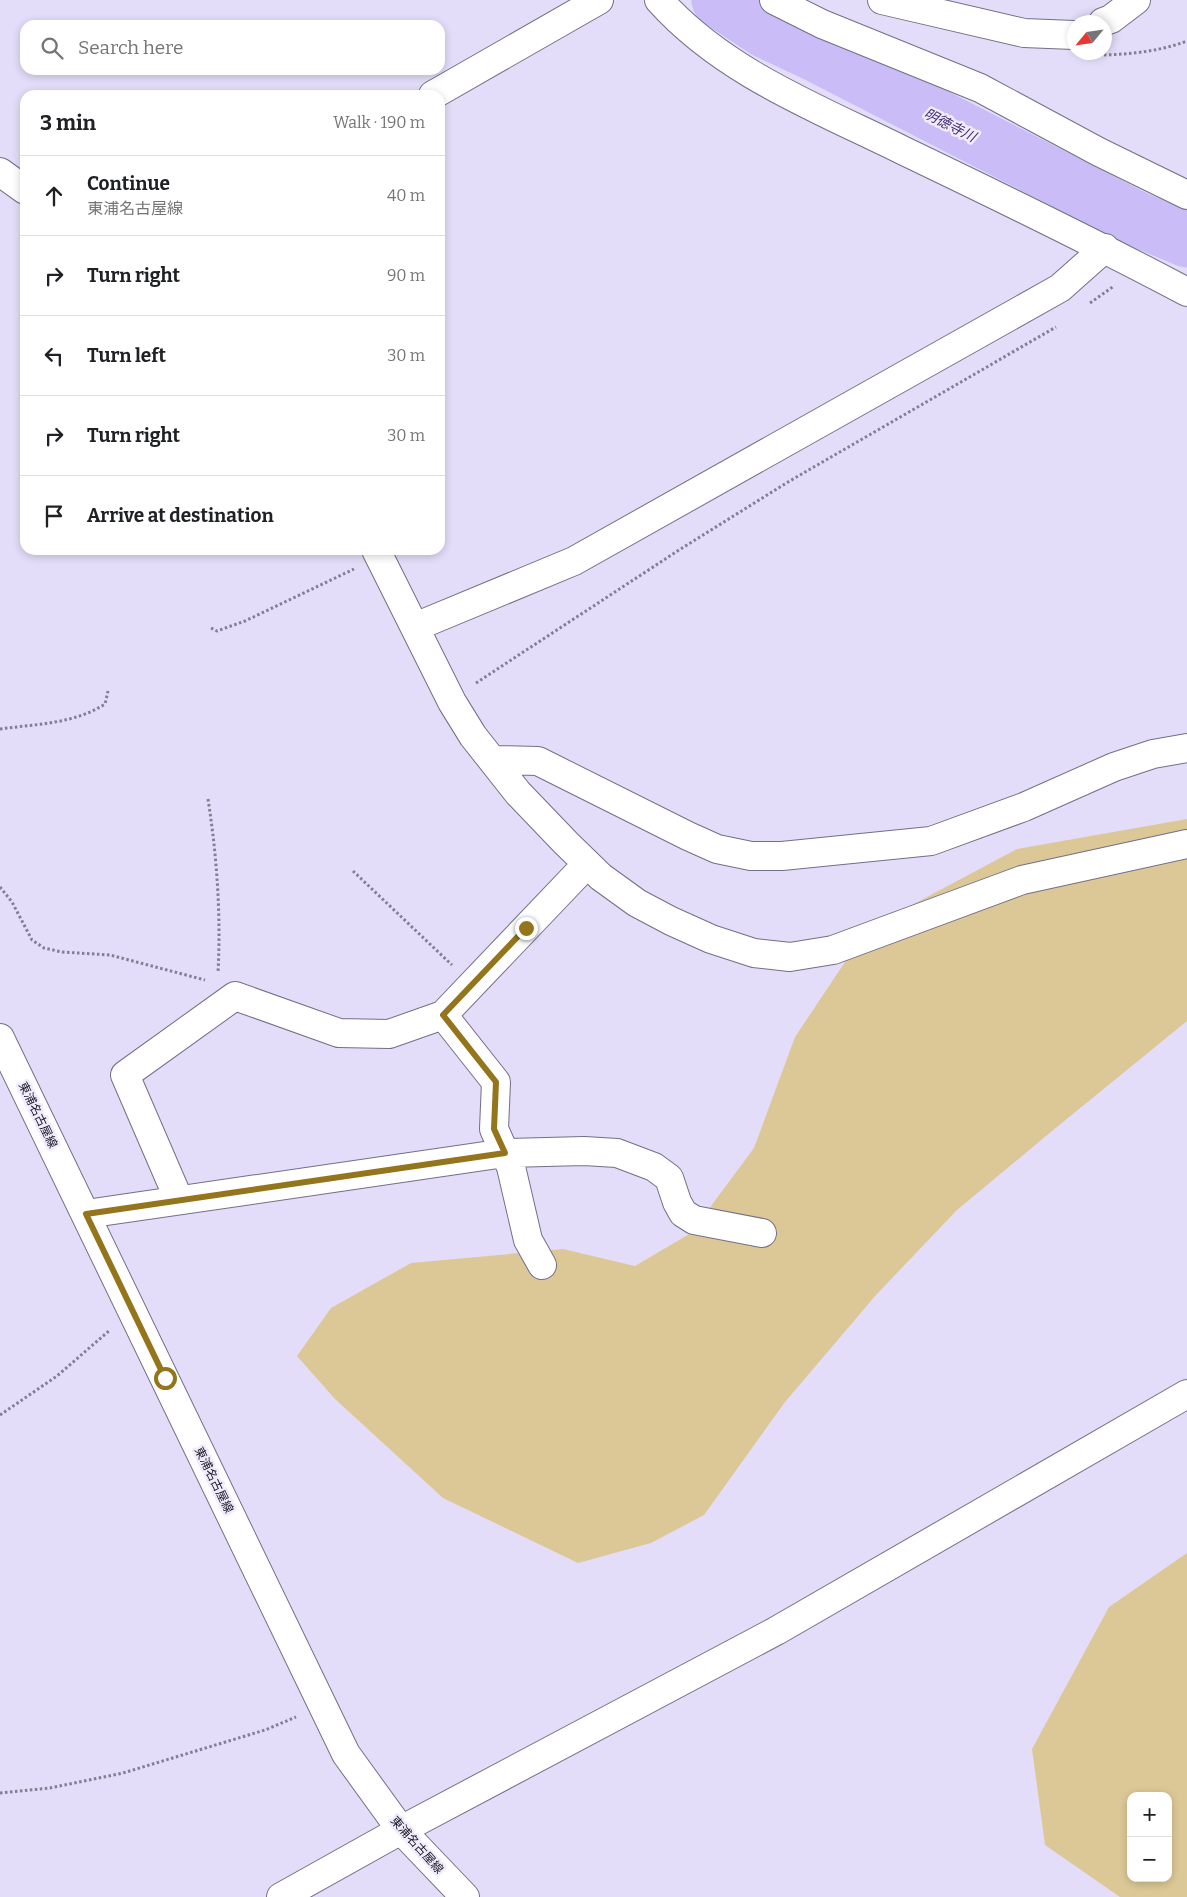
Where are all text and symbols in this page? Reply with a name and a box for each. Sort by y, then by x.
north arrow [1067,15,1112,60]
search box [20,20,445,75]
icon: search [38,34,66,62]
text: Search here [78,36,183,59]
water label: 明徳寺川 [921,105,980,147]
text: 3 min [40,110,96,136]
text: Walk · 190 m [333,113,425,132]
text: Continue [87,172,170,195]
icon: ahead [40,182,68,210]
text: 40 m [387,186,425,205]
text: 東浦名古屋線 [87,199,183,218]
icon: right [40,262,68,290]
text: Turn right [87,264,180,287]
text: 90 m [387,266,425,285]
icon: left [40,342,68,370]
text: Turn left [87,344,166,367]
text: 30 m [387,346,425,365]
icon: right [40,422,68,450]
text: Turn right [87,424,180,447]
text: 30 m [387,426,425,445]
icon: arrive [40,502,68,530]
text: Arrive at destination [87,504,274,527]
route end [515,917,538,940]
street label: 東浦名古屋線 [16,1080,60,1150]
route start [154,1367,177,1390]
street label: 東浦名古屋線 [192,1445,236,1515]
map controls [1127,1792,1172,1882]
button: + [1127,1792,1172,1837]
street label: 東浦名古屋線 [388,1814,446,1876]
button: − [1127,1837,1172,1882]

